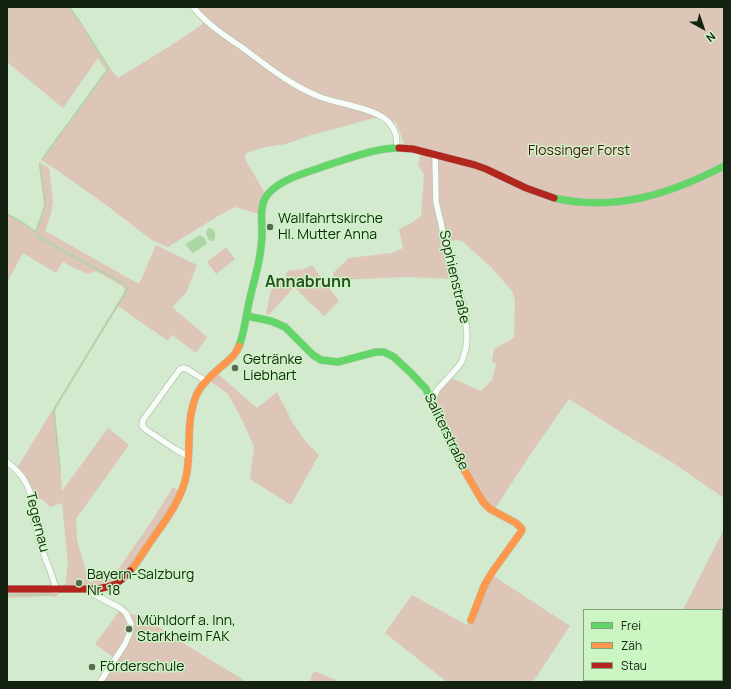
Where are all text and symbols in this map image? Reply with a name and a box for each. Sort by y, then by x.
north arrow [683,8,723,48]
text: N [703,29,719,46]
park label: Flossinger Forst [528,143,630,159]
place label: Wallfahrtskirche Hl. Mutter Anna [278,211,383,244]
marker: Wallfahrtskirche Hl. Mutter Anna [265,222,275,232]
street label: Sophienstraße [435,229,473,325]
district label: Annabrunn [265,273,351,293]
place label: Getränke Liebhart [243,352,303,384]
marker: Getränke Liebhart [230,363,240,373]
street label: Saliterstraße [420,391,472,473]
street label: Tegernau [21,490,53,554]
place label: Bayern-Salzburg Nr. 18 [87,567,194,600]
marker: Bayern-Salzburg Nr. 18 [74,578,84,588]
legend [583,609,723,681]
place label: Mühldorf a. Inn, Starkheim FAK [137,613,236,646]
text: Frei [621,617,641,634]
marker: Mühldorf a. Inn, Starkheim FAK [124,624,134,634]
text: Zäh [621,637,642,654]
text: Stau [621,657,647,674]
place label: Förderschule [100,659,184,675]
marker: Förderschule [87,662,97,672]

